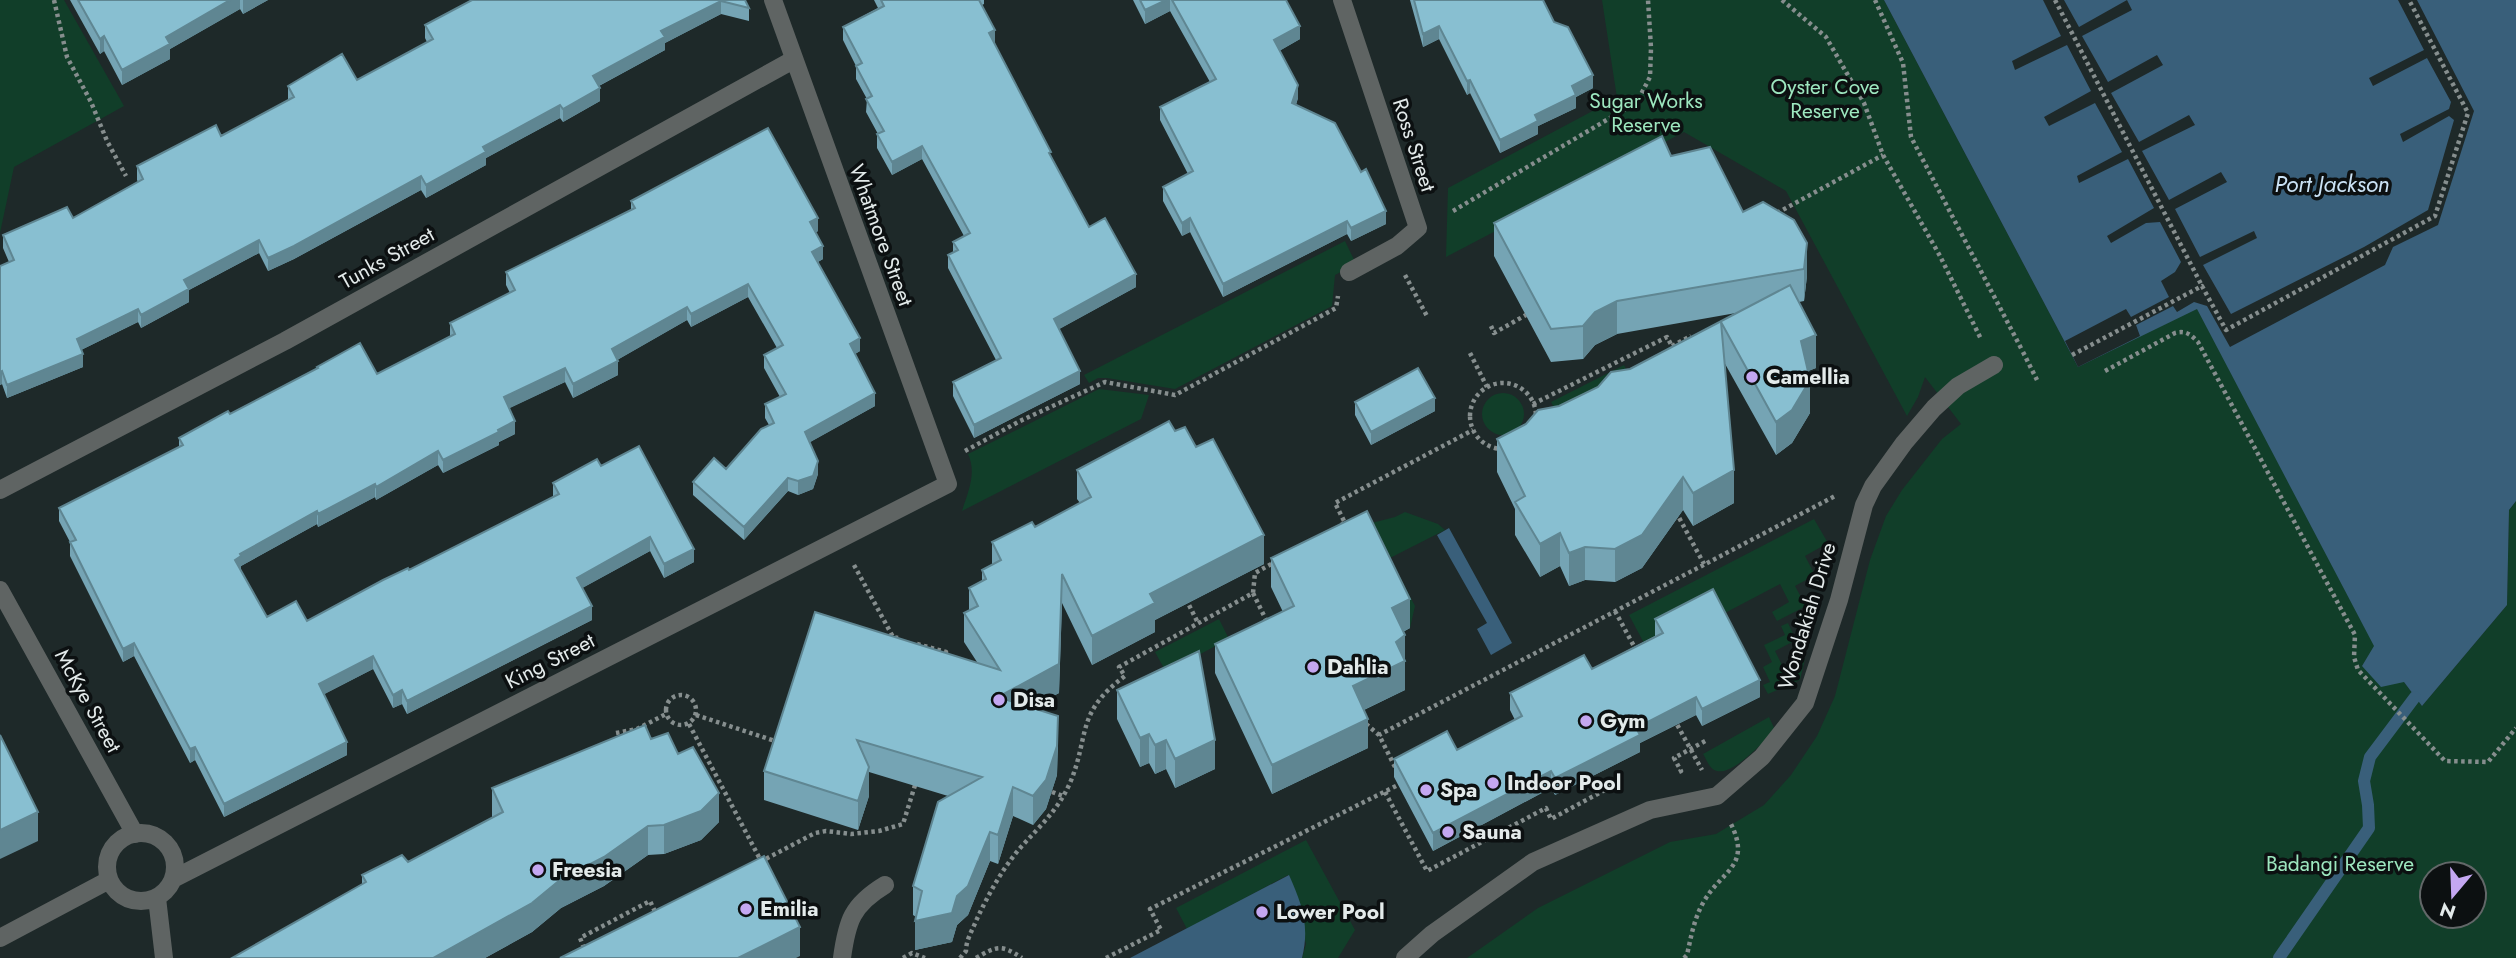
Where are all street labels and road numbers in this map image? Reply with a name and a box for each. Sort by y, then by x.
street label: Ross Street [1385,94,1443,196]
street label: Whatmore Street [841,160,921,310]
street label: Tunks Street [334,220,440,296]
street label: Wondakiah Drive [1770,539,1844,693]
street label: King Street [500,626,600,696]
street label: McKye Street [47,644,129,758]

